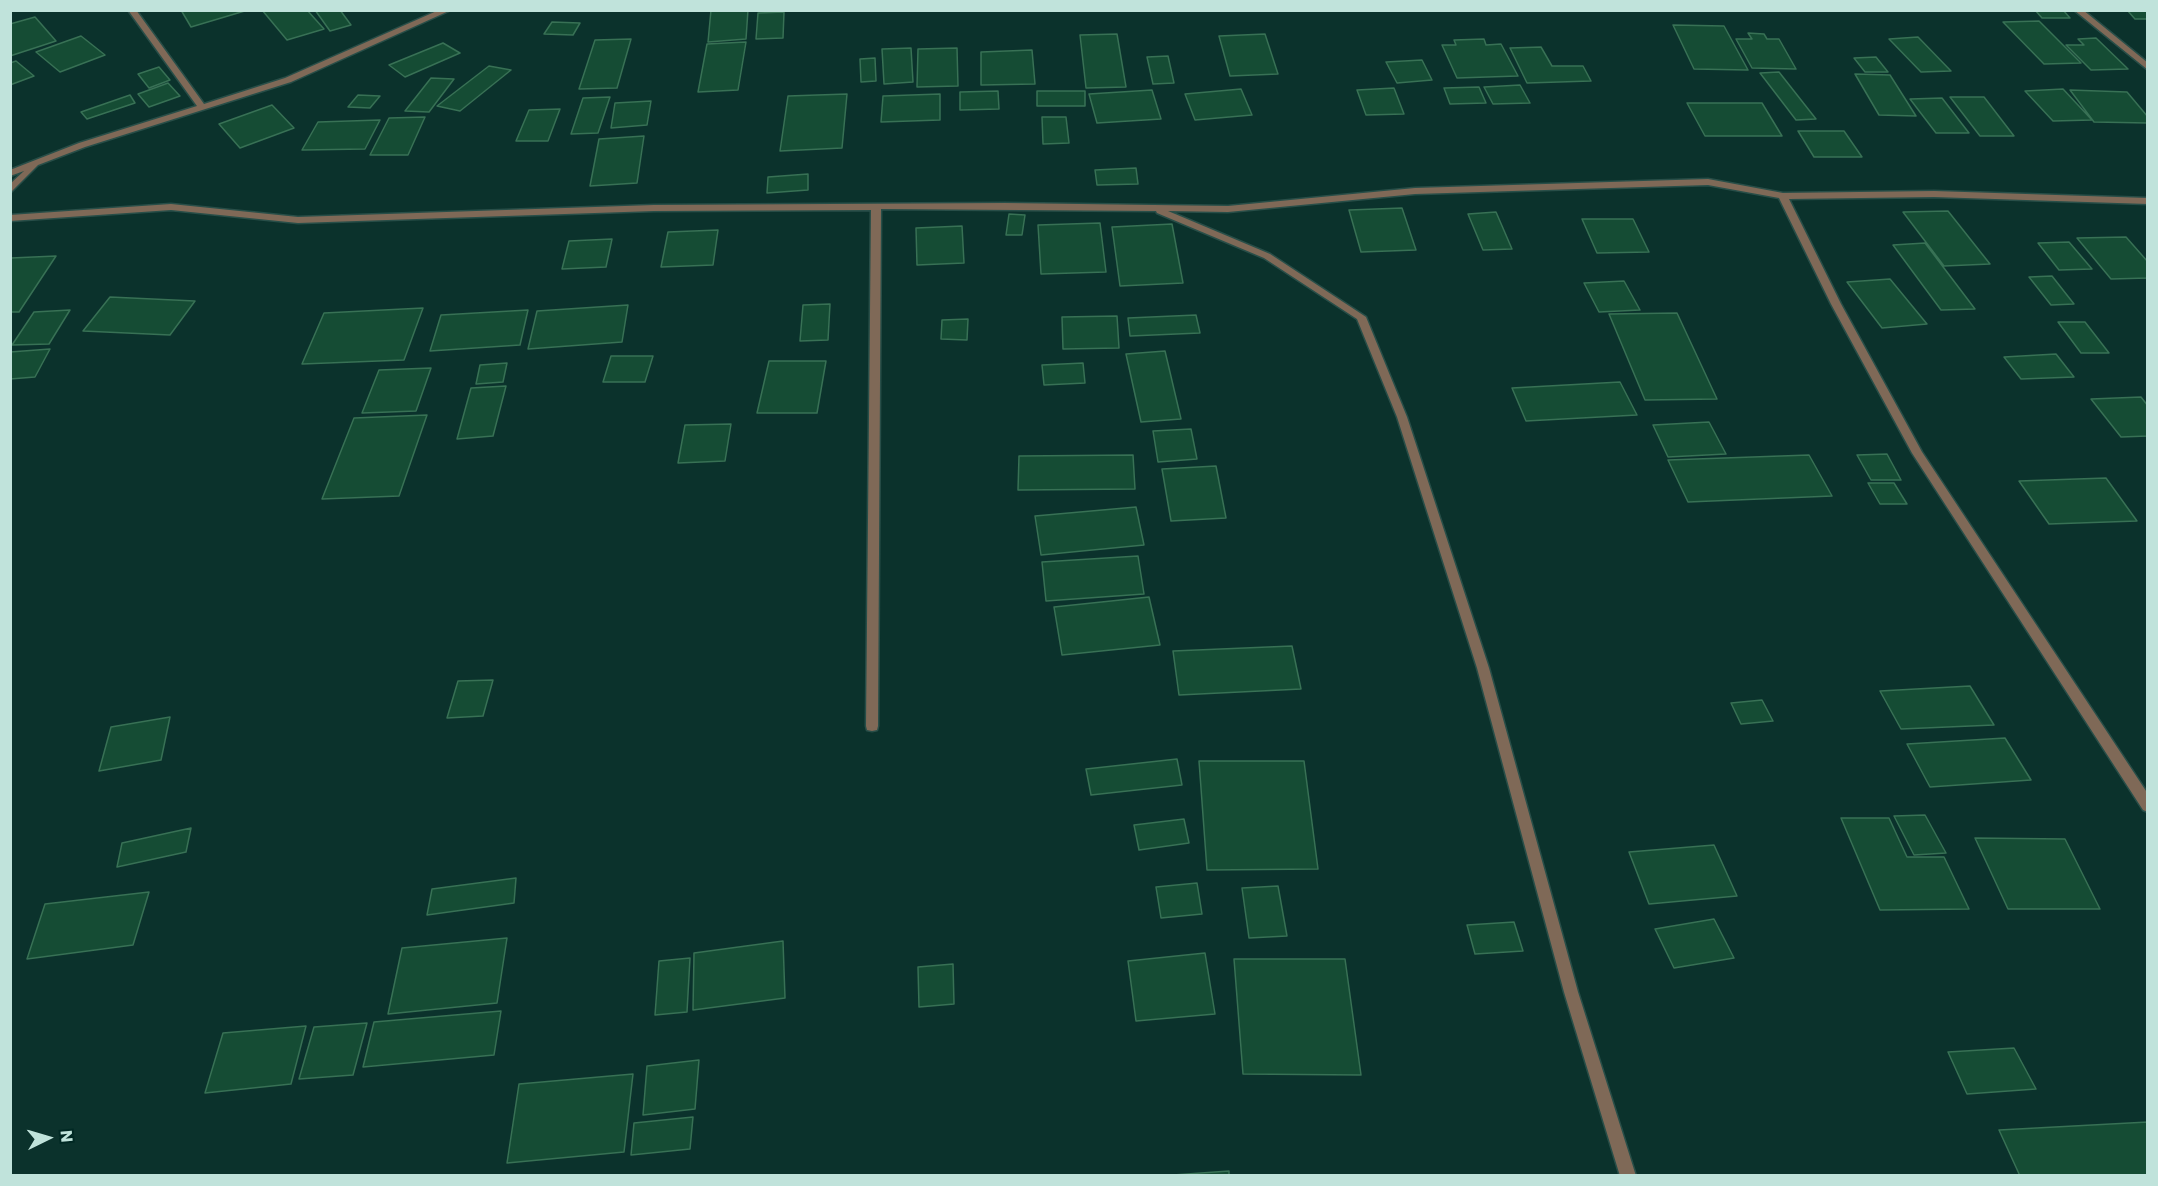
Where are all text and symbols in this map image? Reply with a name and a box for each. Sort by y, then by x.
north arrow [18,1108,78,1168]
text: N [54,1129,78,1143]

